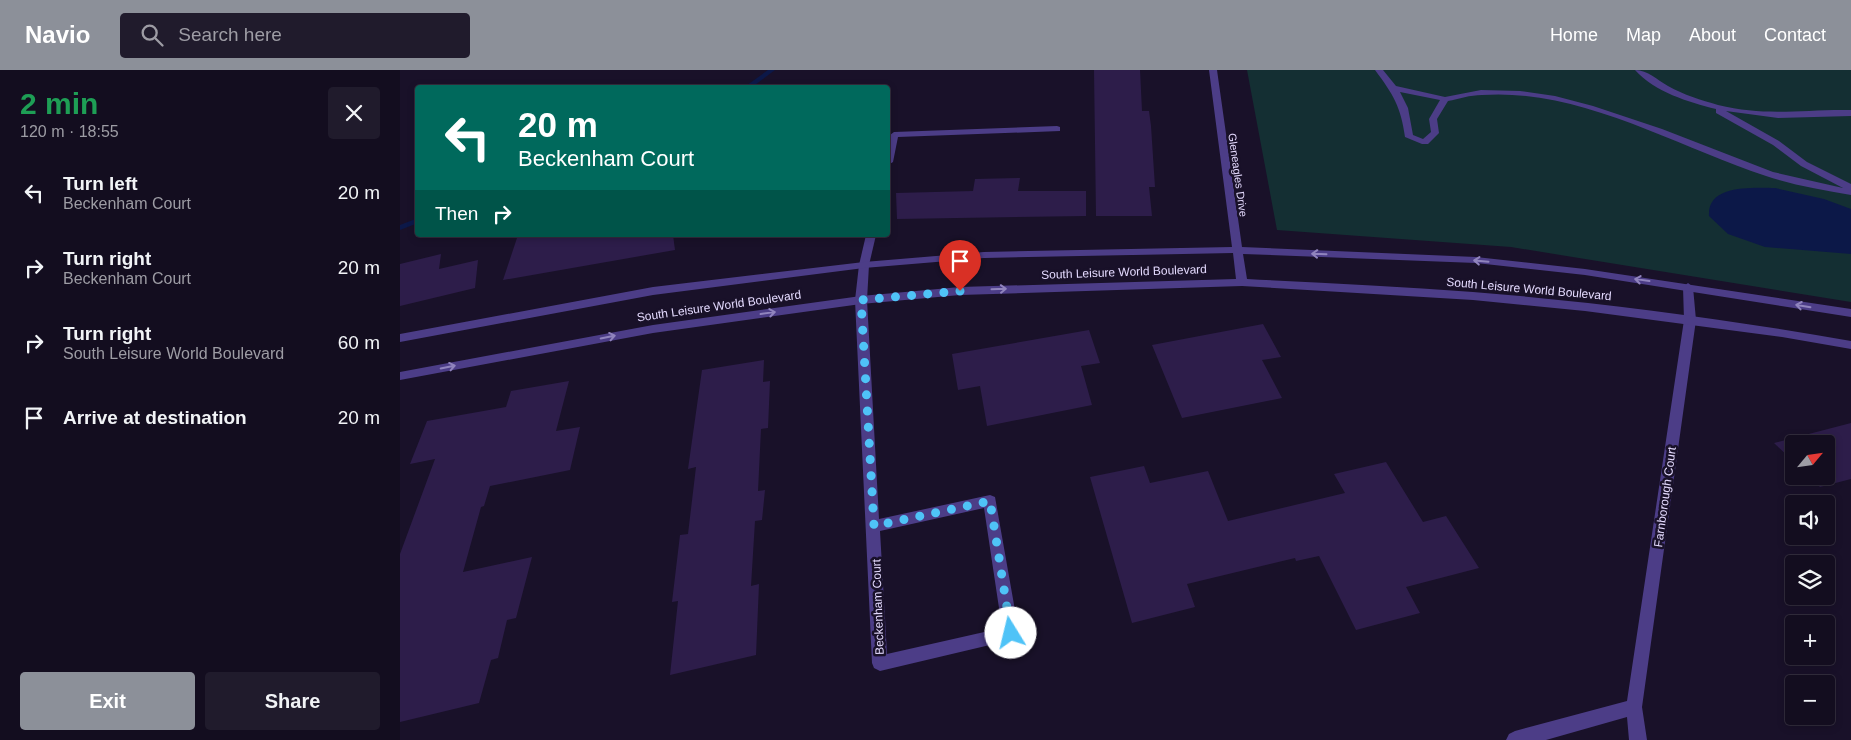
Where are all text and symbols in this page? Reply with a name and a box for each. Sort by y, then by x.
search box [120,13,470,58]
text: Navio [25,21,90,48]
icon: search [138,21,166,49]
text: Search here [178,24,282,45]
text: Home [1550,25,1598,45]
text: Map [1626,25,1661,45]
text: About [1689,25,1736,45]
text: Contact [1764,25,1826,45]
text: 2 min [20,87,98,120]
button: close [328,87,380,139]
icon: left [435,105,500,170]
text: 20 m [518,105,598,144]
text: 120 m · 18:55 [20,123,119,140]
street label: Gleneagles Drive [1226,132,1250,218]
text: Beckenham Court [518,146,694,171]
text: Turn left [63,173,138,194]
icon: left [20,179,48,207]
text: 20 m [338,182,380,203]
text: Beckenham Court [63,195,191,212]
icon: right [488,200,516,228]
text: Then [435,203,478,224]
pin [939,240,981,291]
icon: arrive [946,247,974,275]
text: Turn right [63,248,151,269]
one-way arrow [1311,249,1327,259]
icon: right [20,254,48,282]
one-way arrow [1473,256,1489,266]
text: 20 m [338,257,380,278]
street label: South Leisure World Boulevard [1041,262,1207,282]
text: Beckenham Court [63,270,191,287]
street label: South Leisure World Boulevard [1446,275,1612,303]
one-way arrow [1635,275,1651,285]
one-way arrow [991,285,1007,294]
street label: South Leisure World Boulevard [636,288,802,324]
one-way arrow [1795,300,1811,310]
one-way arrow [760,308,776,318]
text: Turn right [63,323,151,344]
icon: right [20,329,48,357]
text: 60 m [338,332,380,353]
one-way arrow [599,332,615,341]
text: South Leisure World Boulevard [63,345,284,362]
one-way arrow [440,362,456,371]
icon: arrive [20,404,48,432]
text: Arrive at destination [63,407,247,428]
text: 20 m [338,407,380,428]
north arrow [1785,435,1835,485]
map controls [1785,435,1835,725]
street label: Farnborough Court [1651,445,1679,548]
button: sound [1785,495,1835,545]
button: layers [1785,555,1835,605]
street label: Beckenham Court [869,558,887,655]
position arrow [984,606,1036,658]
button: + [1785,615,1835,665]
button: Exit [20,672,195,730]
button: Share [205,672,380,730]
button: − [1785,675,1835,725]

